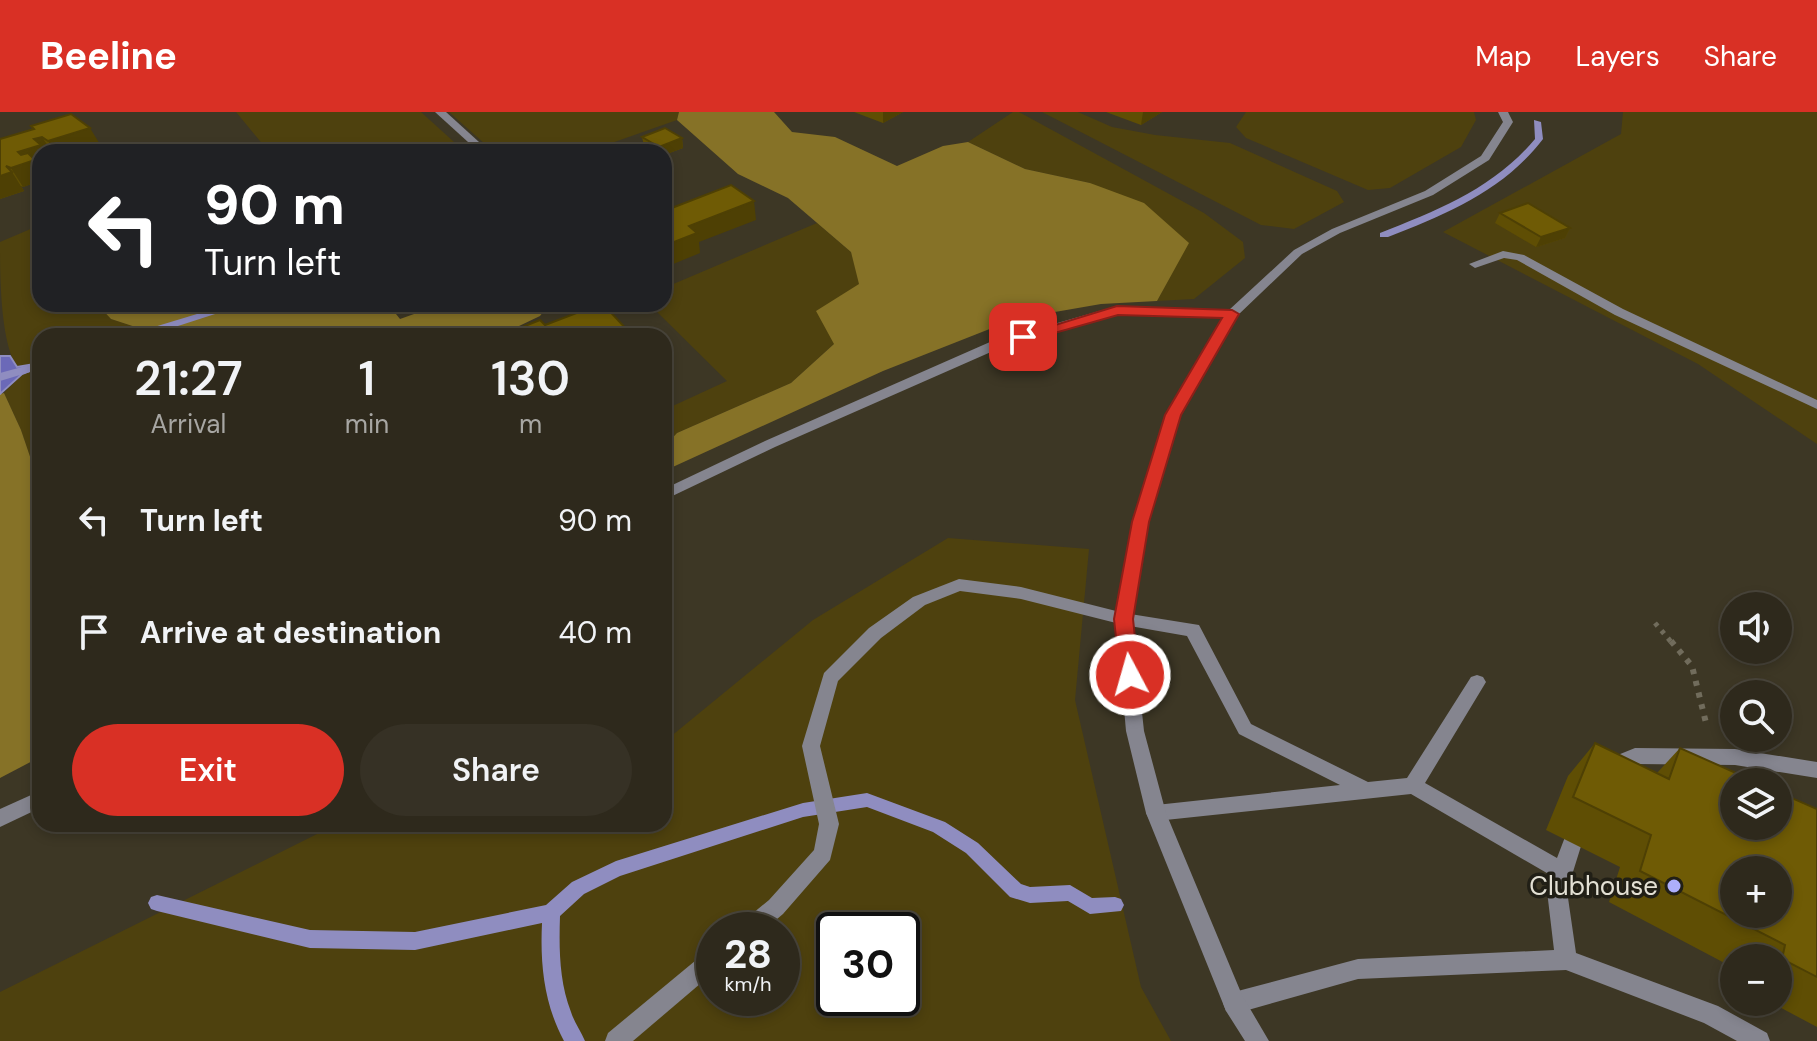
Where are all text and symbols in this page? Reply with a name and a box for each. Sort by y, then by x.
text: Beeline [40,31,177,81]
text: Map [1475,38,1532,75]
text: Layers [1576,38,1660,75]
text: Share [1704,38,1777,75]
text: 90 m [204,168,345,241]
icon: left [72,176,176,280]
text: Turn left [204,239,341,286]
pin [989,303,1057,371]
icon: arrive [1001,315,1045,359]
text: 21:27 [134,347,243,410]
text: 1 [359,347,375,410]
text: 130 [491,347,570,410]
text: Arrival [150,407,226,441]
text: min [345,407,389,441]
text: m [519,407,542,441]
icon: left [72,498,116,542]
text: Turn left [140,501,263,540]
text: 90 m [558,501,632,540]
map controls [1720,592,1792,1016]
button: sound [1720,592,1792,664]
icon: arrive [72,610,116,654]
text: Arrive at destination [140,613,441,652]
text: 40 m [559,613,632,652]
position arrow [1088,633,1172,717]
button: search [1720,680,1792,752]
button: Exit [72,724,344,816]
button: Share [360,724,632,816]
button: layers [1720,768,1792,840]
button: + [1720,856,1792,928]
place label: Clubhouse [1529,869,1658,903]
marker: Clubhouse [1665,877,1683,895]
speed limit sign: 30 [816,912,920,1016]
text: 28 [724,928,772,980]
button: − [1720,944,1792,1016]
text: km/h [724,971,772,997]

